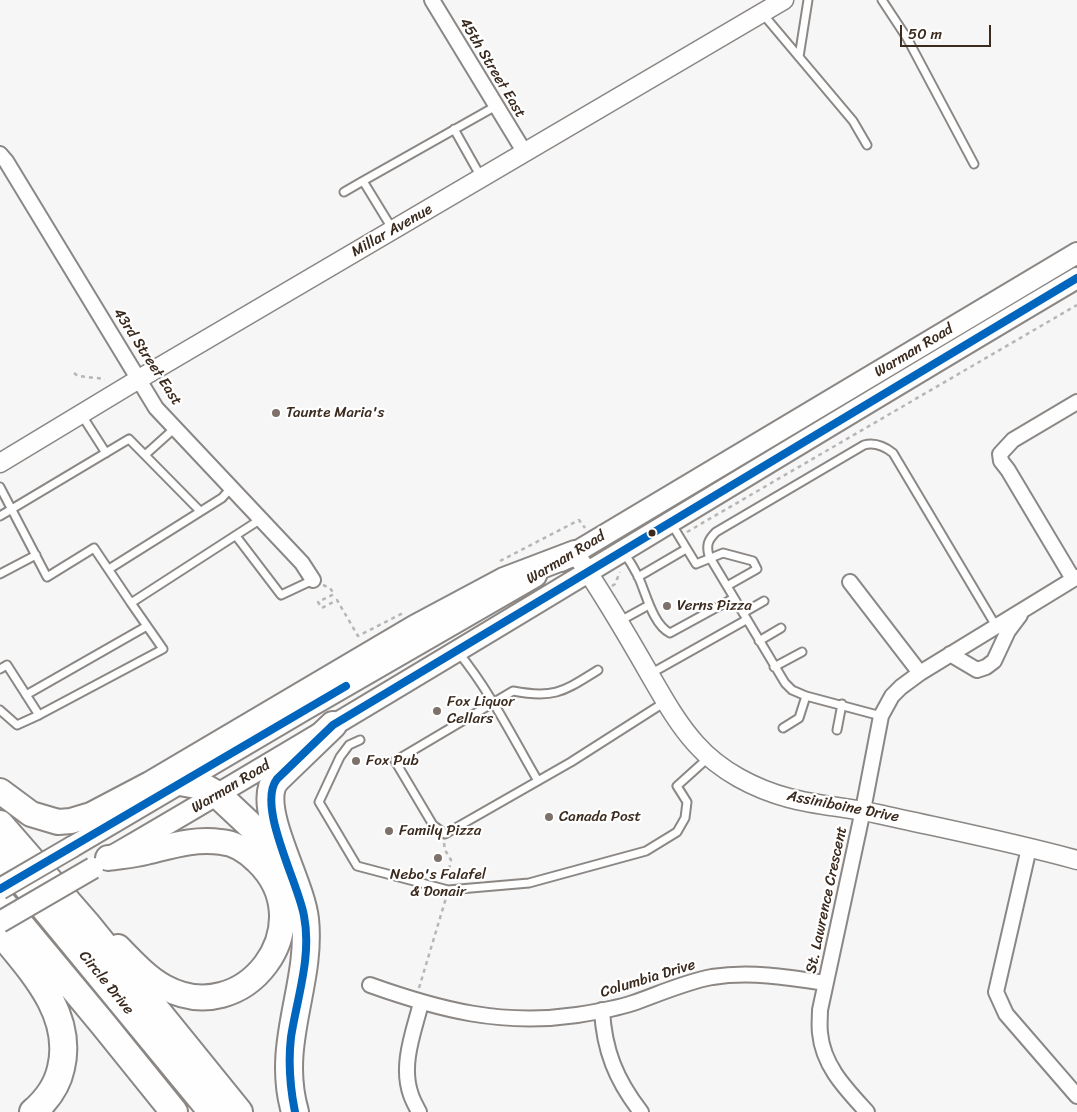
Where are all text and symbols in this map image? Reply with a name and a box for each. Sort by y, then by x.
street label: 45th Street East [455,15,529,121]
scale bar [902,15,993,47]
text: 50 m [908,21,942,47]
street label: Millar Avenue [348,201,436,261]
street label: 43rd Street East [109,305,185,409]
street label: Warman Road [871,320,957,382]
place label: Taunte Maria's [286,404,384,422]
marker: Taunte Maria's [270,407,282,419]
street label: Warman Road [523,527,609,589]
unlabelled marker [647,528,657,538]
place label: Verns Pizza [677,597,752,615]
marker: Verns Pizza [661,600,673,612]
place label: Fox Liquor Cellars [447,693,514,728]
marker: Fox Liquor Cellars [431,705,443,717]
place label: Fox Pub [366,752,419,770]
marker: Fox Pub [350,755,362,767]
street label: Warman Road [188,756,274,818]
street label: Assiniboine Drive [786,787,900,827]
place label: Canada Post [559,808,641,826]
marker: Canada Post [543,811,555,823]
place label: Family Pizza [399,822,481,840]
marker: Family Pizza [383,825,395,837]
street label: St. Lawrence Crescent [803,825,851,975]
marker: Nebo's Falafel & Donair [432,852,444,864]
place label: Nebo's Falafel & Donair [390,866,486,901]
street label: Circle Drive [75,947,137,1019]
street label: Columbia Drive [598,956,698,1002]

